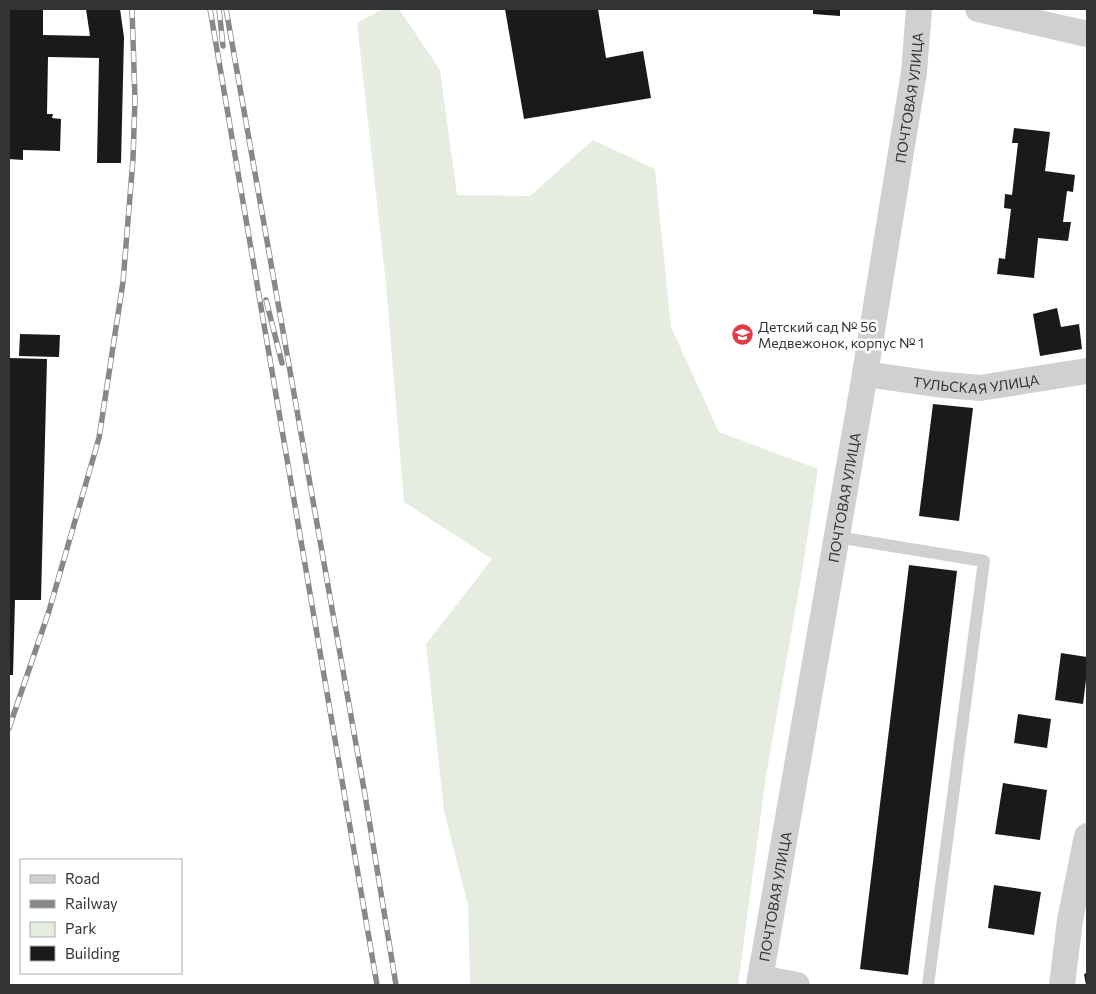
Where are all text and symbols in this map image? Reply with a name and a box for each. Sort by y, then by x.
street label: ПОЧТОВАЯ УЛИЦА [891,31,926,164]
place label: Детский сад № 56 Медвежонок, корпус № 1 [758,318,924,351]
school or university icon: Детский сад № 56 Медвежонок, корпус № 1 [730,322,754,346]
street label: ТУЛЬСКАЯ УЛИЦА [912,370,1040,397]
street label: ПОЧТОВАЯ УЛИЦА [824,431,863,564]
street label: ПОЧТОВАЯ УЛИЦА [755,830,794,963]
legend [20,859,182,974]
text: Road [65,869,100,887]
text: Railway [65,894,118,912]
text: Park [65,919,96,937]
text: Building [65,944,120,962]

